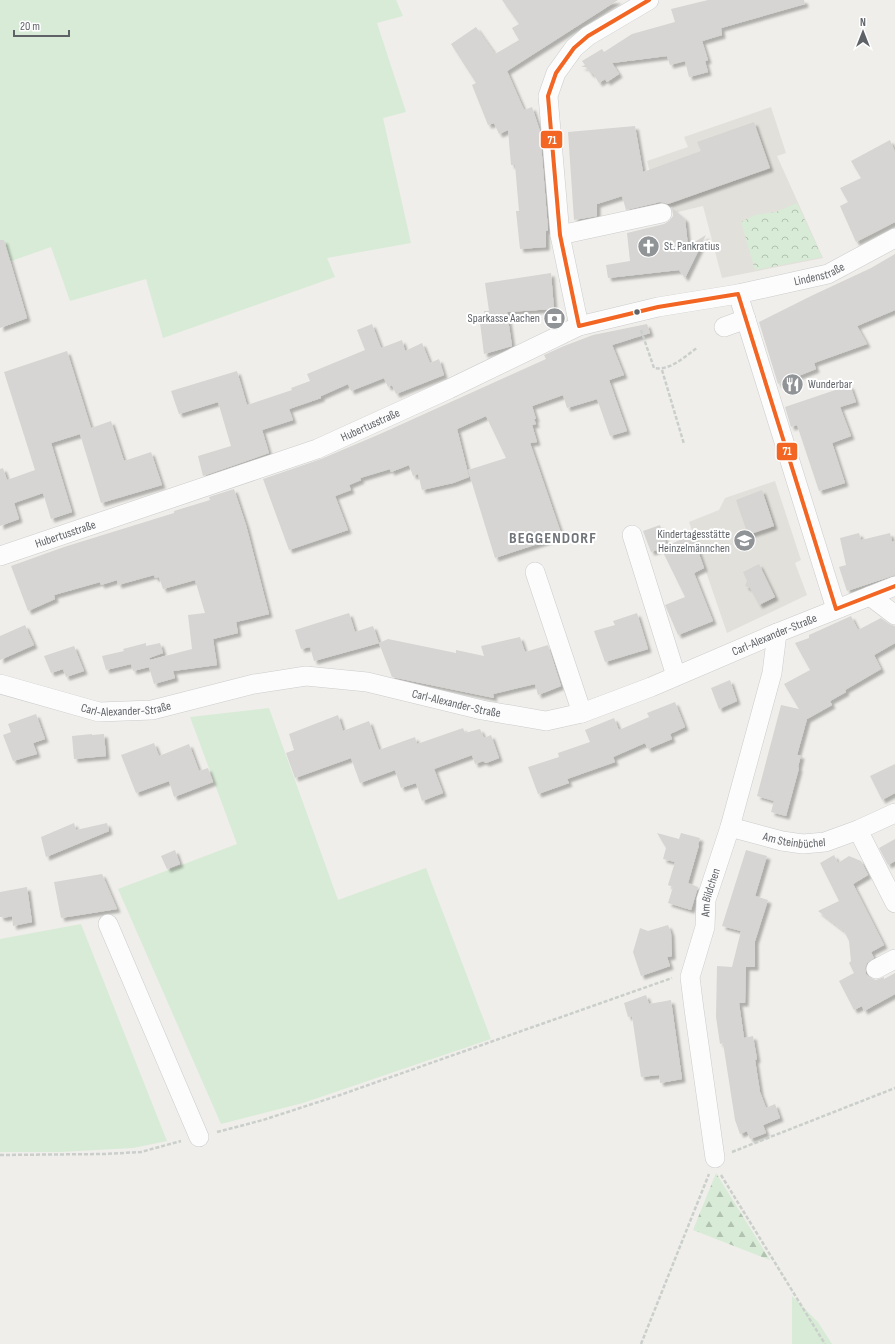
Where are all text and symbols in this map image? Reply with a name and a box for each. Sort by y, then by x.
scale bar [14,12,69,38]
north arrow [843,12,883,52]
text: N [860,16,866,29]
text: 20 m [20,19,40,34]
line badge: 71 [540,130,563,149]
text: 71 [547,134,557,147]
church icon: St. Pankratius [635,233,661,259]
place label: St. Pankratius [664,239,719,254]
street label: Lindenstraße [792,259,847,289]
bank icon: Sparkasse Aachen [542,305,568,331]
unlabelled marker [632,307,642,317]
place label: Sparkasse Aachen [468,311,540,326]
restaurant icon: Wunderbar [779,371,805,397]
place label: Wunderbar [808,377,853,392]
street label: Hubertusstraße [338,405,402,445]
line badge: 71 [776,442,798,461]
text: 71 [782,445,792,458]
street label: Hubertusstraße [33,517,98,551]
place label: Kindertagesstätte Heinzelmännchen [657,527,730,556]
school or university icon: Kindertagesstätte Heinzelmännchen [732,528,758,554]
district label: BEGGENDORF [509,529,597,548]
street label: Carl-Alexander-Straße [730,610,819,659]
street label: Carl-Alexander-Straße [410,686,502,721]
street label: Carl-Alexander-Straße [79,698,173,720]
street label: Am Steinbüchel [760,828,826,851]
street label: Am Bildchen [698,866,723,918]

